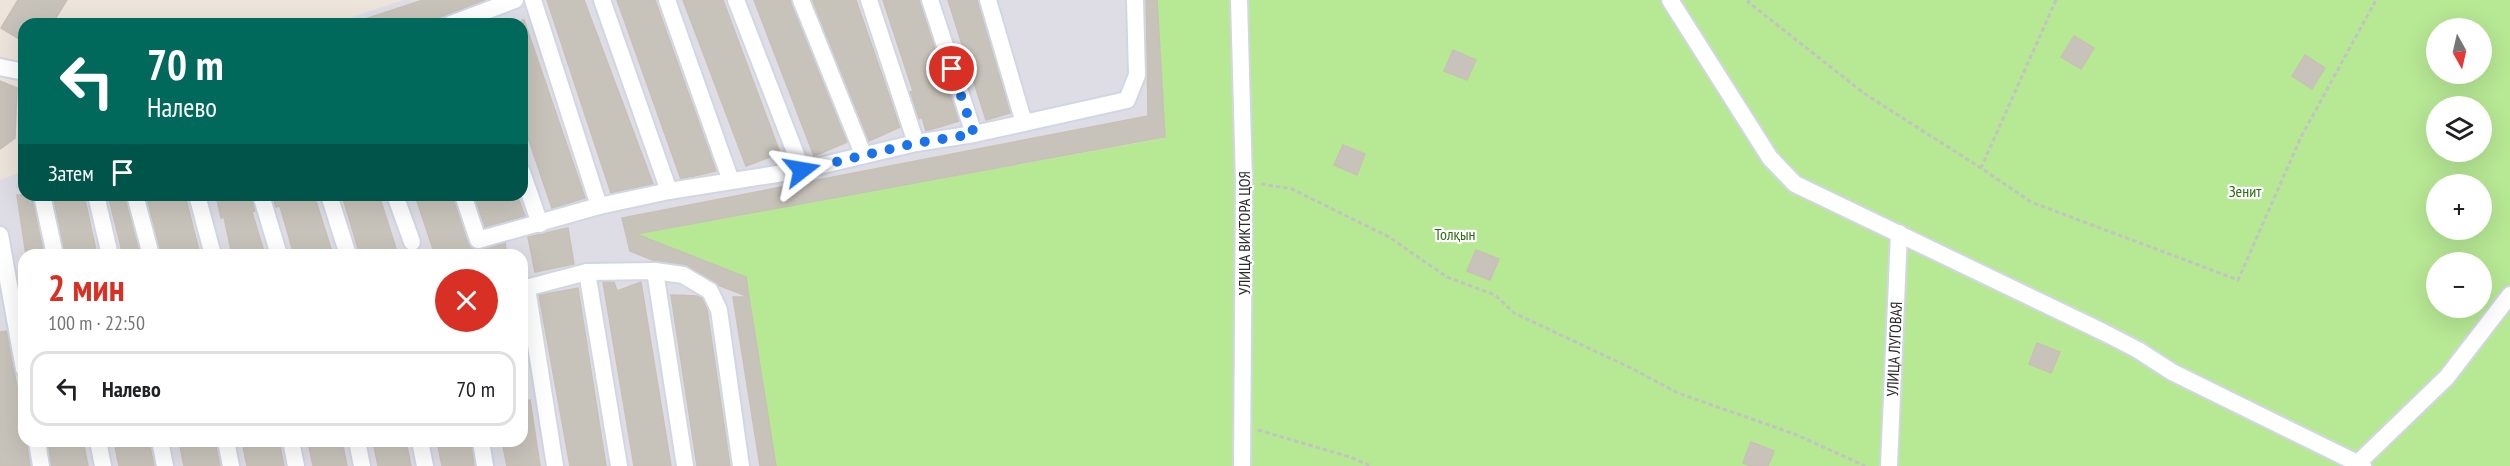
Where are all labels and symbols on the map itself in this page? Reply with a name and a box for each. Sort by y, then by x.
north arrow [2426,18,2492,84]
pin [926,43,977,94]
position arrow [770,138,834,202]
street label: УЛИЦА ВИКТОРА ЦОЯ [1234,171,1254,295]
park label: Зенит [2229,181,2262,201]
park label: Толқын [1434,224,1476,244]
street label: УЛИЦА ЛУГОВАЯ [1882,301,1906,397]

